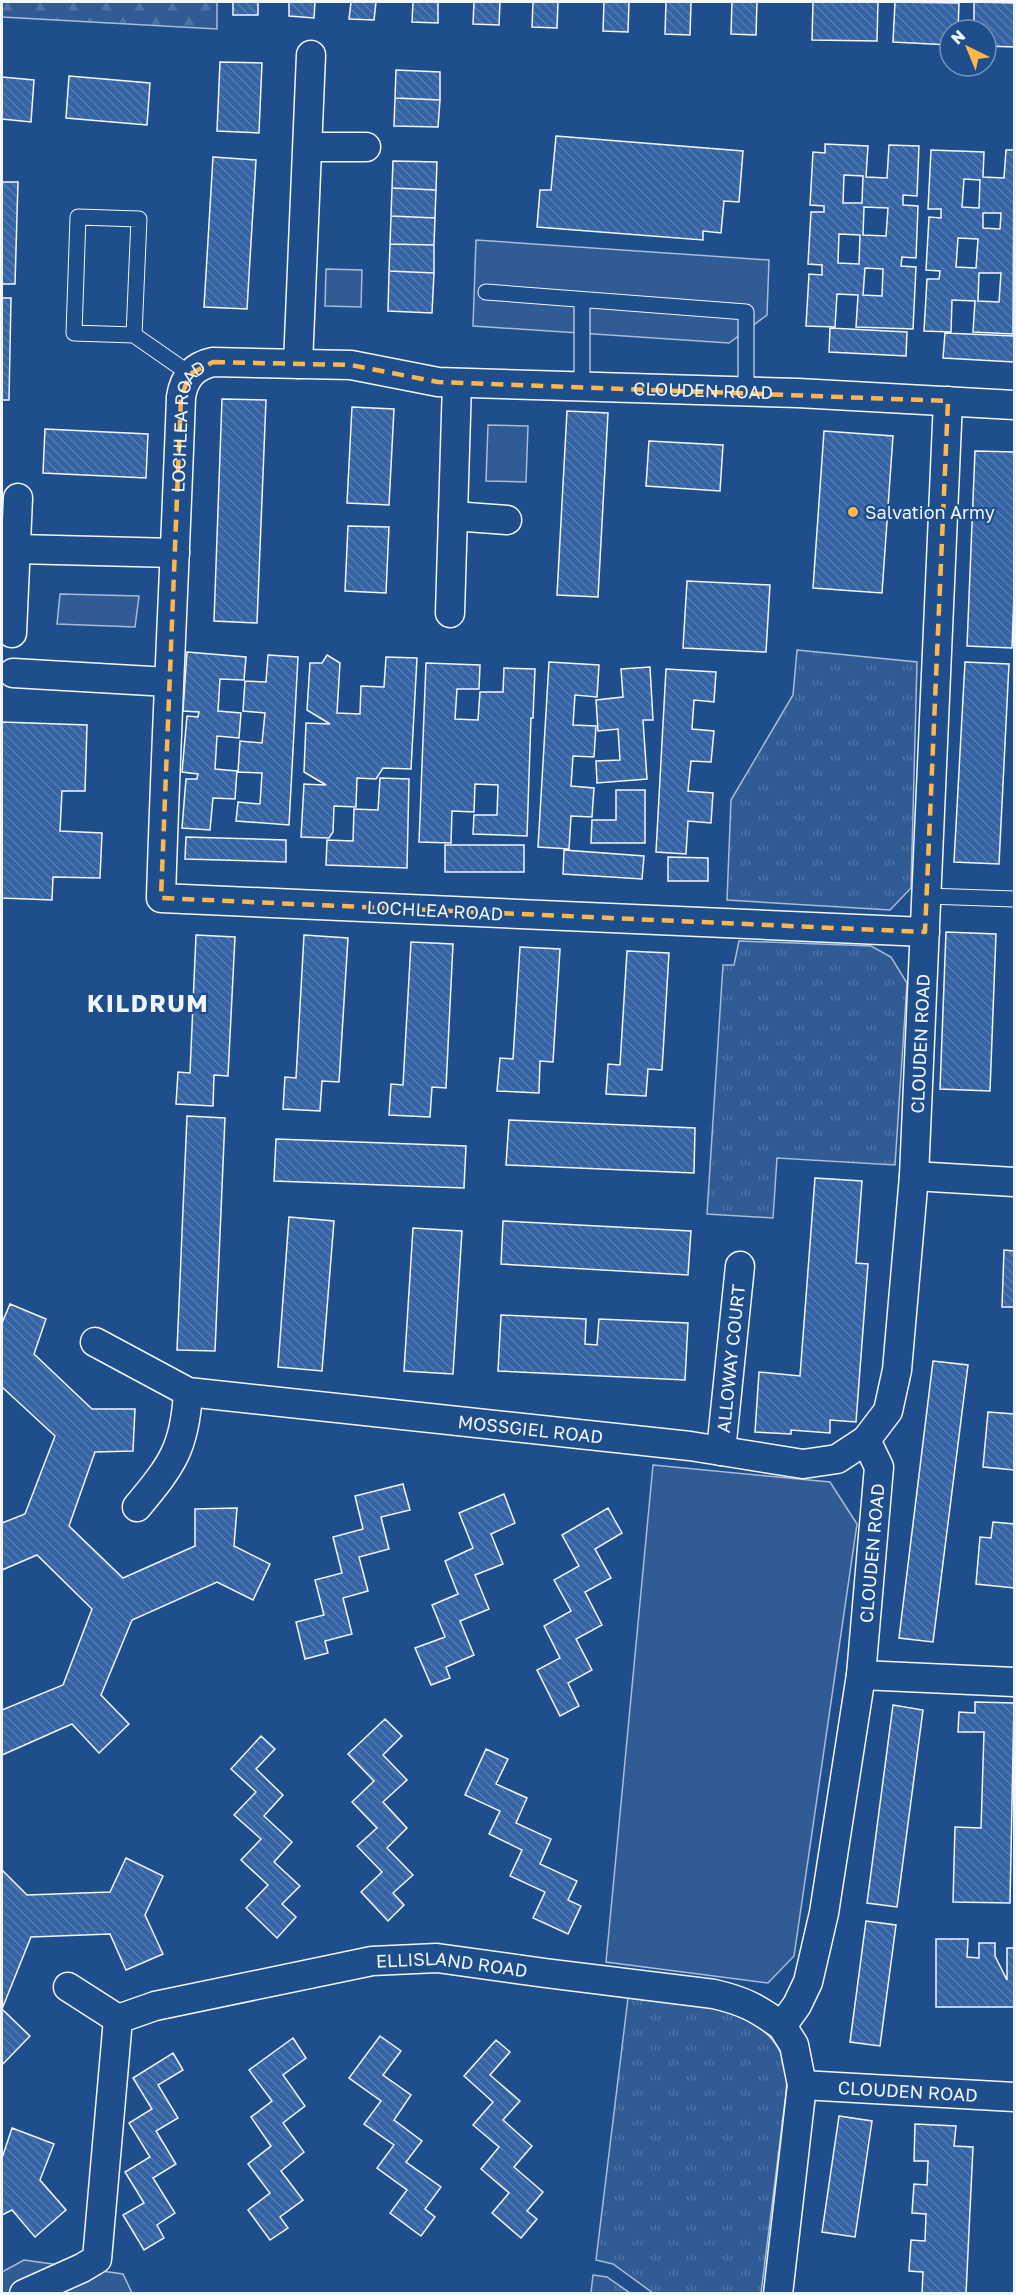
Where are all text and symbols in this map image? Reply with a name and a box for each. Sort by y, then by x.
north arrow [938,18,998,78]
text: N [946,26,969,48]
street label: LOCHLEA ROAD [166,355,209,493]
street label: CLOUDEN ROAD [633,377,773,403]
place label: Salvation Army [865,501,995,523]
marker: Salvation Army [846,505,860,519]
street label: LOCHLEA ROAD [366,895,504,925]
street label: CLOUDEN ROAD [906,973,934,1114]
district label: KILDRUM [87,988,209,1017]
street label: ALLOWAY COURT [712,1283,749,1434]
street label: MOSSGIEL ROAD [457,1410,604,1448]
street label: CLOUDEN ROAD [855,1482,889,1624]
street label: ELLISLAND ROAD [376,1947,529,1981]
street label: CLOUDEN ROAD [837,2076,978,2106]

